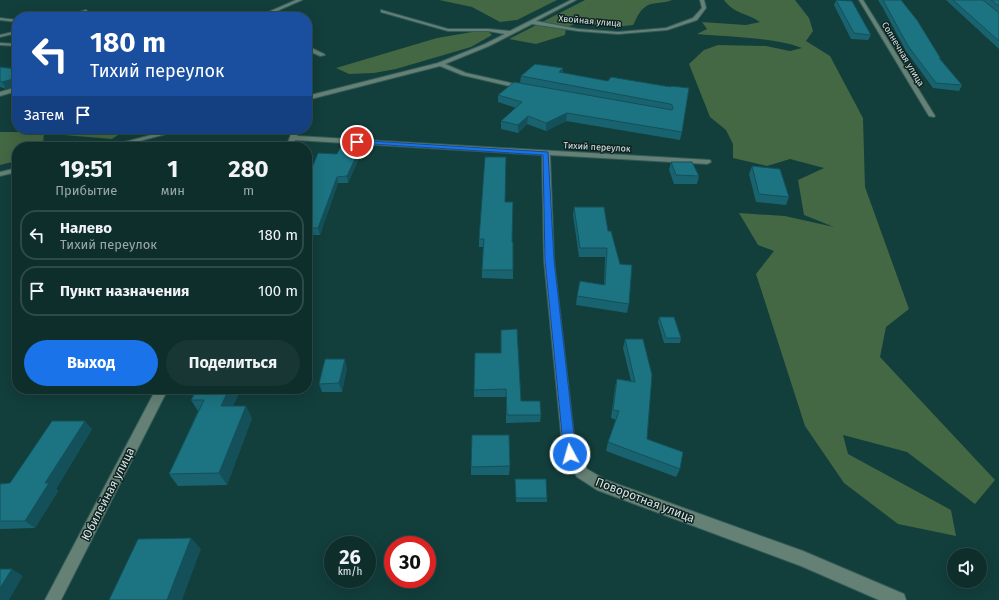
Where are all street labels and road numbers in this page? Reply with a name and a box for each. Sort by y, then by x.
street label: Хвойная улица [558,13,622,29]
street label: Солнечная улица [880,20,926,88]
street label: Тихий переулок [563,140,631,154]
street label: Юбилейная улица [79,445,137,543]
street label: Поворотная улица [594,475,696,525]

